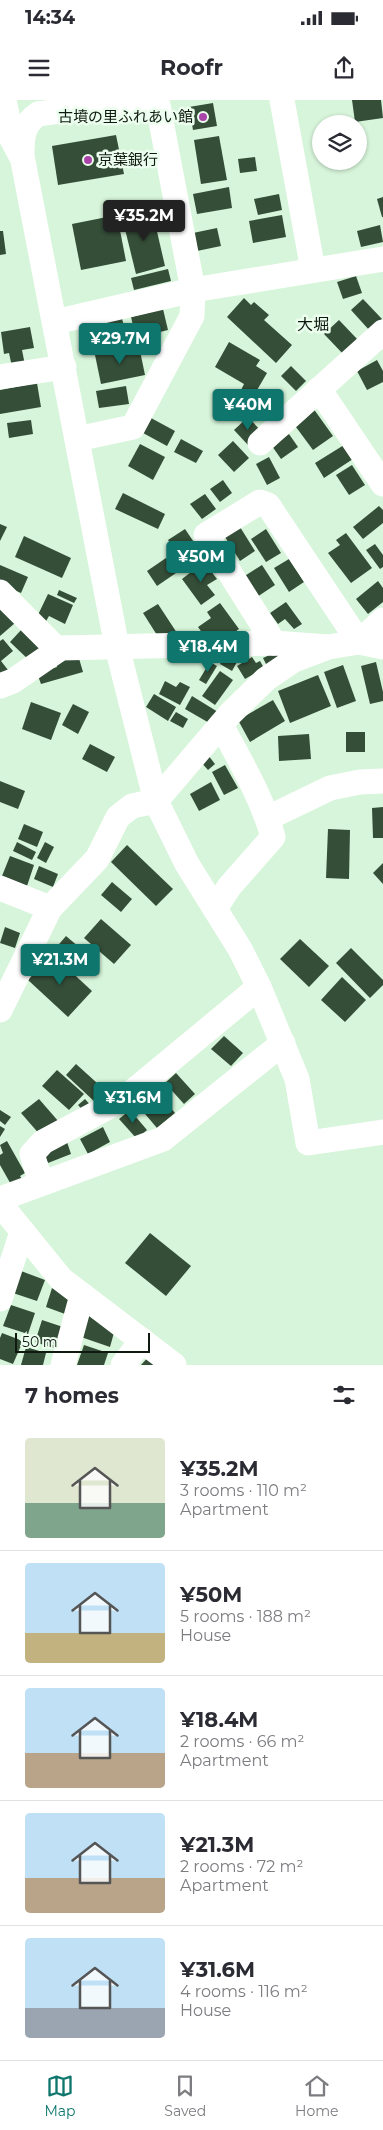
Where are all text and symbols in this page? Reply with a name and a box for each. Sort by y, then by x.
text: 14:34 [25,6,75,29]
icon: menu [25,54,53,82]
text: Roofr [160,54,223,81]
icon: share [330,54,358,82]
place label: 古墳の里ふれあい館 [58,107,193,126]
marker: 古墳の里ふれあい館 [197,111,209,123]
map controls [312,115,367,170]
button: layers [312,115,367,170]
place label: 京葉銀行 [98,150,158,169]
marker: 京葉銀行 [82,154,94,166]
pin: ¥35.2M [103,200,185,242]
text: ¥35.2M [114,206,174,225]
district label: 大堀 [297,315,329,334]
pin: ¥29.7M [79,322,161,365]
text: ¥29.7M [90,329,150,348]
pin: ¥40M [218,388,278,431]
text: ¥40M [224,395,272,414]
pin: ¥50M [171,540,231,583]
text: ¥50M [177,547,225,566]
pin: ¥18.4M [167,630,249,673]
text: ¥18.4M [178,637,238,656]
pin: ¥21.3M [19,944,101,986]
text: ¥21.3M [32,950,88,969]
pin: ¥31.6M [92,1082,174,1124]
text: ¥31.6M [104,1088,162,1107]
scale bar [15,1330,150,1353]
text: 50 m [22,1333,58,1351]
icon: filters [330,1381,358,1409]
text: 7 homes [25,1383,119,1408]
text: ¥35.2M [180,1456,259,1481]
icon: home [65,1458,125,1518]
text: 3 rooms · 110 m² [180,1481,307,1500]
text: Apartment [180,1500,269,1519]
text: ¥50M [180,1582,242,1607]
icon: home [65,1583,125,1643]
text: 5 rooms · 188 m² [180,1607,311,1626]
text: House [180,1626,231,1645]
text: ¥18.4M [180,1707,258,1732]
icon: home [65,1708,125,1768]
text: 2 rooms · 66 m² [180,1732,304,1751]
text: Apartment [180,1751,269,1770]
text: ¥21.3M [180,1832,254,1857]
icon: home [65,1833,125,1893]
text: 2 rooms · 72 m² [180,1857,303,1876]
text: Apartment [180,1876,269,1895]
text: ¥31.6M [180,1957,255,1982]
icon: home [65,1958,125,2018]
text: 4 rooms · 116 m² [180,1982,308,2001]
text: House [180,2001,231,2020]
tab: Map [44,2072,76,2120]
tab: Saved [164,2072,206,2120]
tab: Home [295,2072,339,2120]

